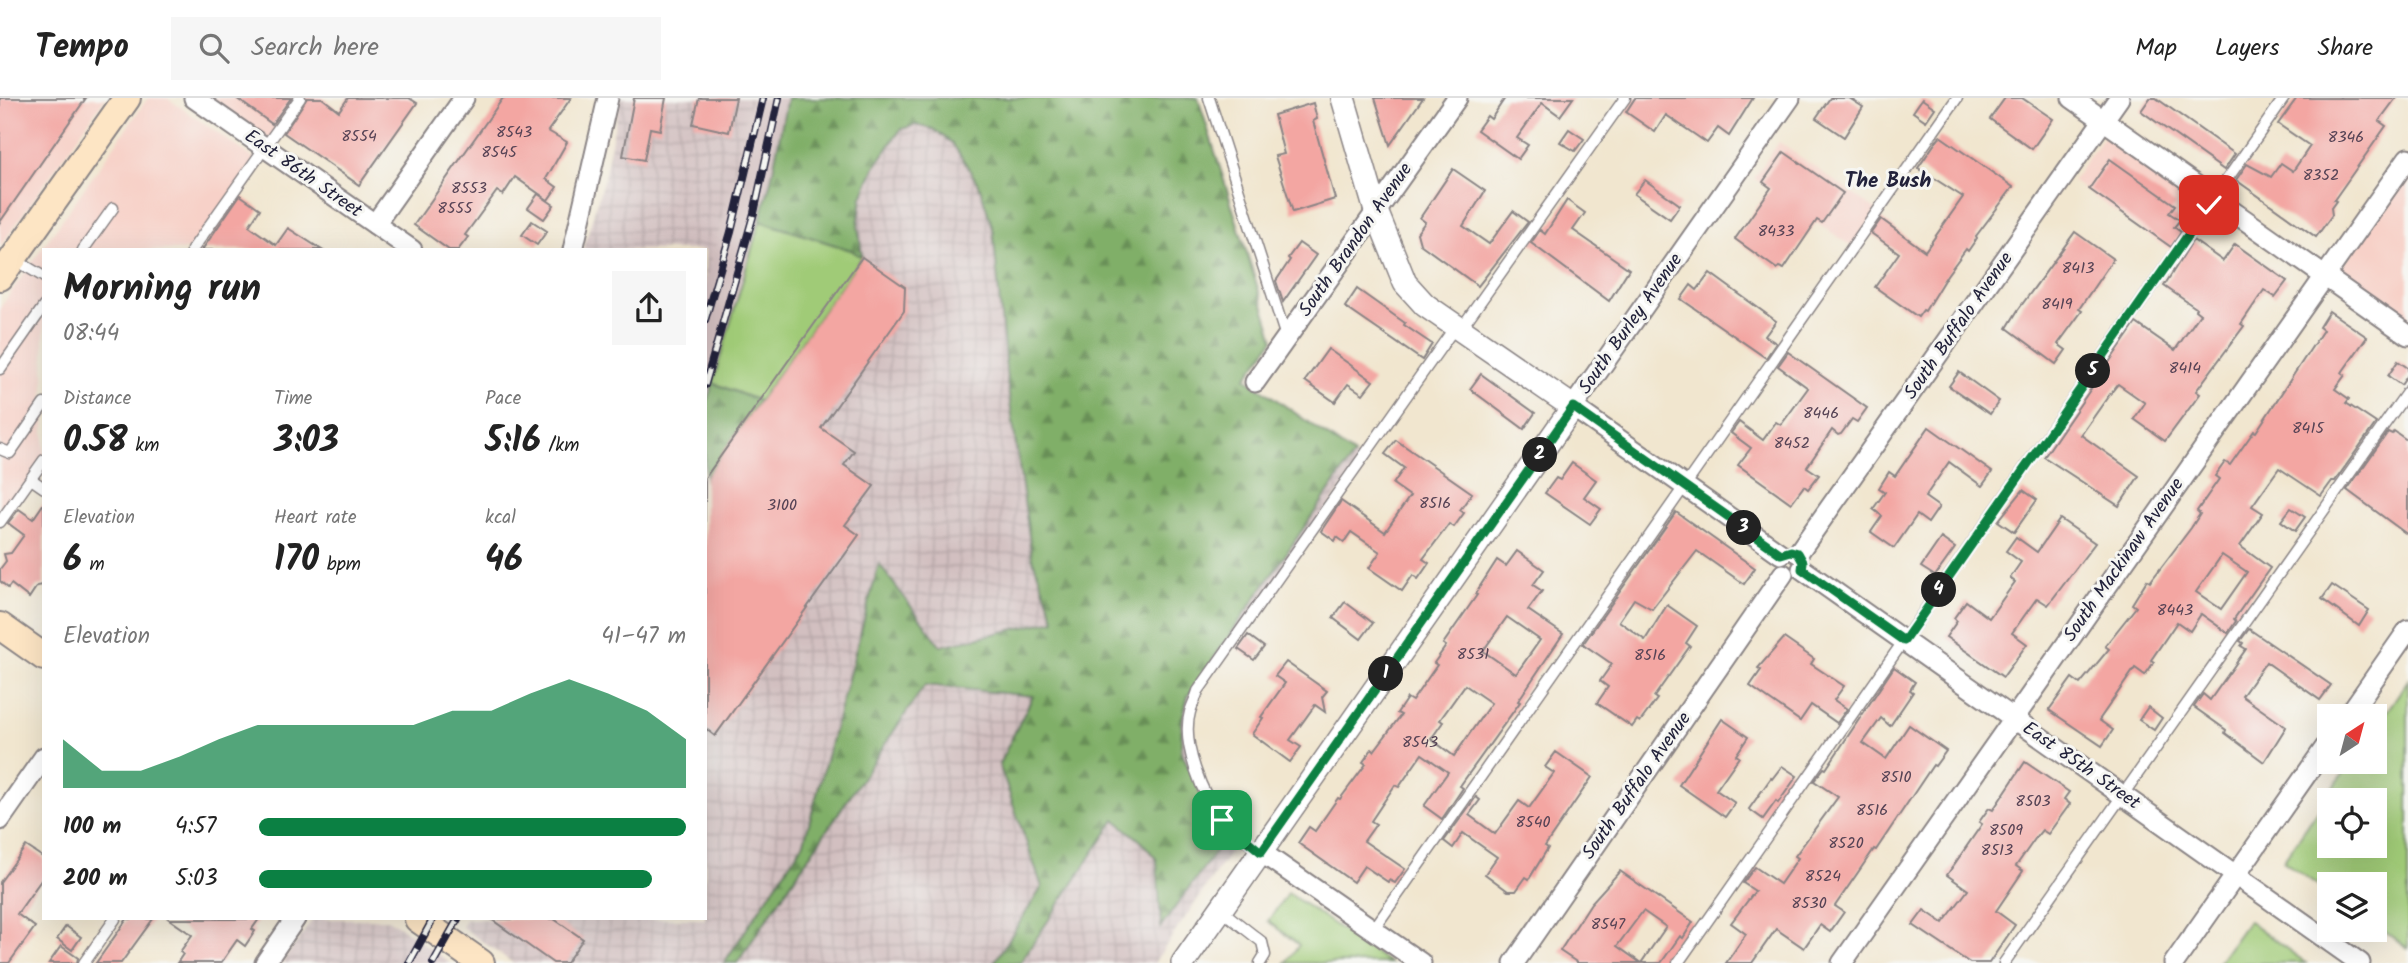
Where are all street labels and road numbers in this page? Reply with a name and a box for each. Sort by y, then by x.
street label: East 86th Street [238,122,369,226]
street label: South Brandon Avenue [1291,156,1421,323]
street label: South Buffalo Avenue [1897,246,2022,406]
street label: South Burley Avenue [1571,247,1691,401]
street label: South Mackinaw Avenue [2056,472,2192,648]
street label: South Buffalo Avenue [1575,706,1700,866]
street label: East 85th Street [2016,714,2147,818]

